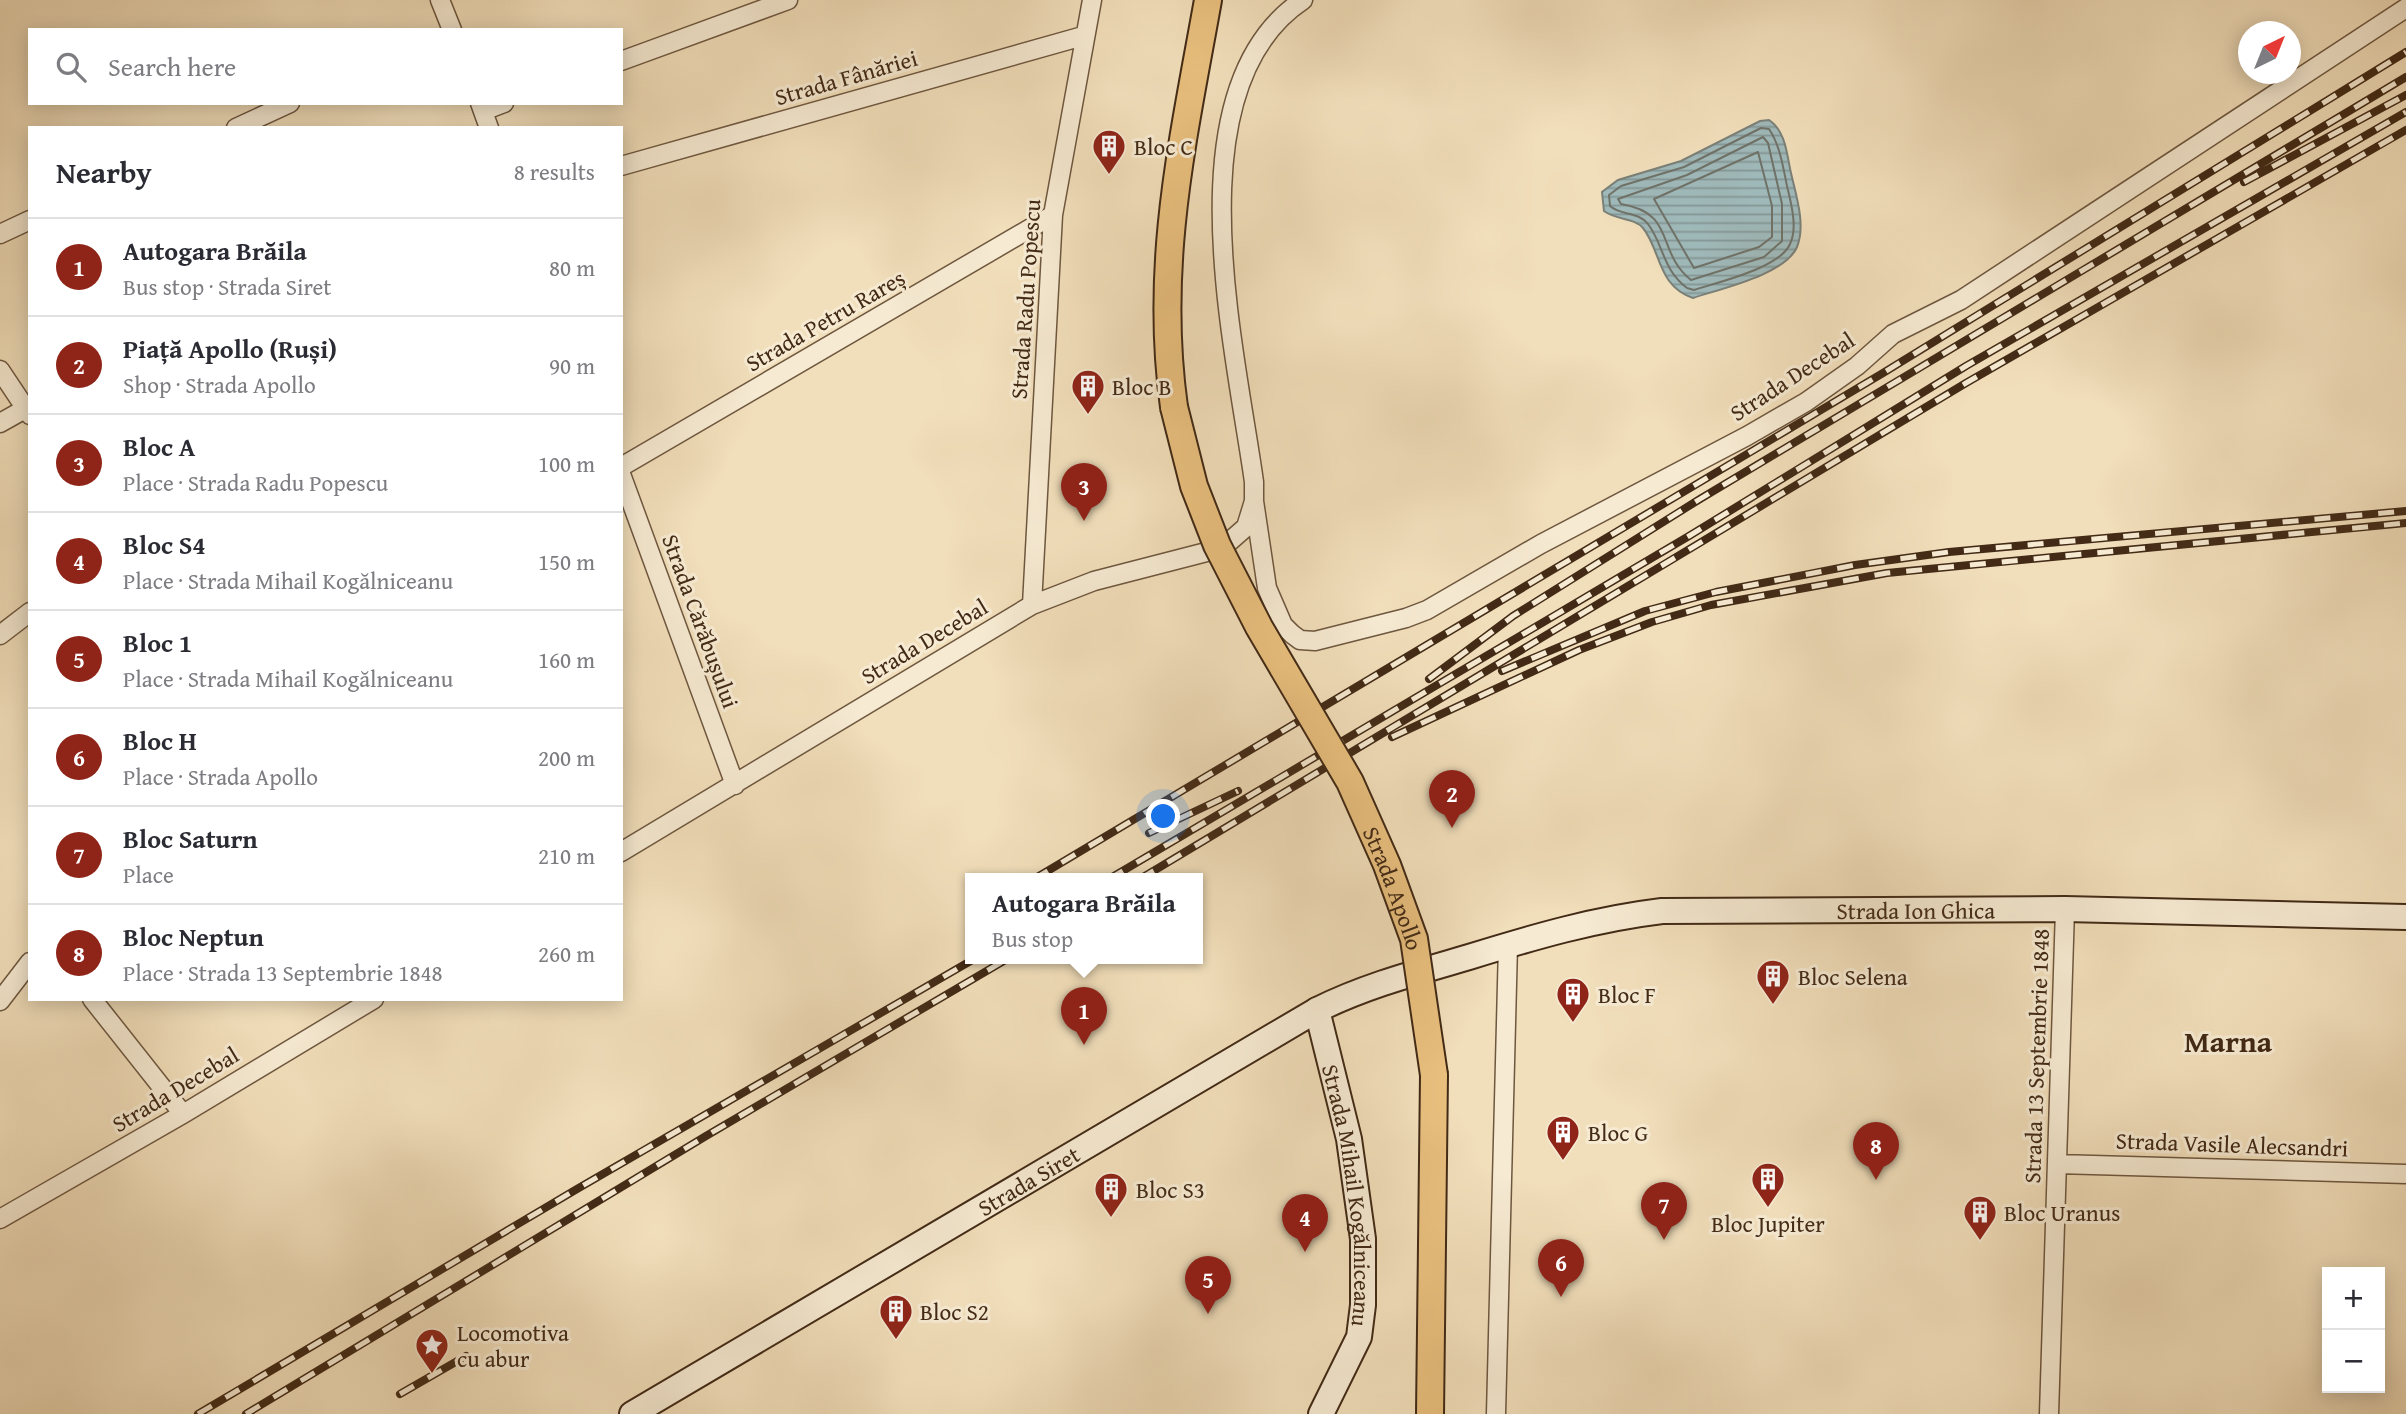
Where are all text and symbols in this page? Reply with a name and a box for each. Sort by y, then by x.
north arrow [2238,21,2301,84]
search box [28,28,623,105]
street label: Strada Fânăriei [771,41,921,113]
text: Search here [108,47,236,86]
icon: search [52,48,90,86]
building icon: Bloc C [1090,127,1128,176]
place label: Bloc C [1134,130,1193,163]
text: Nearby [56,150,152,194]
text: 8 results [514,155,595,188]
street label: Strada Radu Popescu [1002,197,1048,400]
text: Autogara Brăila [123,231,307,270]
text: 1 [73,251,85,284]
text: 80 m [549,251,595,284]
street label: Strada Petru Rareș [739,261,911,379]
text: Bus stop · Strada Siret [123,270,331,303]
street label: Strada Decebal [1723,323,1861,429]
text: Piață Apollo (Ruși) [123,329,337,368]
text: 2 [73,349,85,382]
text: 90 m [549,349,595,382]
building icon: Bloc B [1069,367,1107,416]
text: Shop · Strada Apollo [123,368,316,401]
place label: Bloc B [1112,370,1172,403]
text: Bloc A [123,427,195,466]
text: 3 [73,447,85,480]
text: 100 m [538,447,595,480]
pin: 3 [1061,463,1107,521]
text: Place · Strada Radu Popescu [123,466,388,499]
text: Bloc S4 [123,525,206,564]
street label: Strada Cărăbușului [654,530,748,712]
text: 4 [73,545,85,578]
text: 150 m [538,545,595,578]
text: Place · Strada Mihail Kogălniceanu [123,564,453,597]
street label: Strada Decebal [854,590,994,692]
text: Bloc 1 [123,623,192,662]
text: 5 [73,643,85,676]
text: 160 m [538,643,595,676]
text: Place · Strada Mihail Kogălniceanu [123,662,453,695]
text: Bloc H [123,721,197,760]
text: 6 [73,741,85,774]
text: 200 m [538,741,595,774]
text: Place · Strada Apollo [123,760,318,793]
pin: 2 [1429,770,1475,828]
your location [1146,799,1180,833]
text: Bloc Saturn [123,819,258,858]
street label: Strada Apollo [1355,821,1432,952]
text: 7 [73,839,85,872]
text: 210 m [538,839,595,872]
text: Place [123,858,174,891]
popup [965,873,1203,964]
text: Autogara Brăila [992,883,1176,922]
street label: Strada Ion Ghica [1836,893,1995,927]
text: Bloc Neptun [123,917,264,956]
text: Bus stop [992,922,1073,955]
street label: Strada 13 Septembrie 1848 [2015,928,2057,1184]
text: 8 [73,937,85,970]
text: 260 m [538,937,595,970]
text: Place · Strada 13 Septembrie 1848 [123,956,443,989]
building icon: Bloc Selena [1754,957,1792,1006]
place label: Bloc Selena [1798,960,1908,993]
building icon: Bloc F [1554,975,1592,1024]
place label: Bloc F [1598,978,1656,1011]
pin: 1 [1061,987,1107,1045]
district label: Marna [2184,1019,2273,1063]
street label: Strada Decebal [105,1038,245,1140]
street label: Strada Mihail Kogălniceanu [1315,1061,1380,1329]
building icon: Bloc G [1544,1113,1582,1162]
place label: Bloc G [1588,1116,1648,1149]
pin: 8 [1853,1122,1899,1180]
street label: Strada Vasile Alecsandri [2115,1123,2349,1165]
street label: Strada Siret [971,1137,1085,1223]
building icon: Bloc Jupiter [1749,1160,1787,1209]
building icon: Bloc S3 [1092,1170,1130,1219]
place label: Bloc S3 [1136,1173,1205,1206]
pin: 7 [1641,1182,1687,1240]
building icon: Bloc Uranus [1961,1193,1999,1242]
pin: 4 [1282,1194,1328,1252]
place label: Bloc Uranus [2004,1196,2120,1229]
place label: Bloc Jupiter [1711,1207,1825,1240]
pin: 6 [1538,1239,1584,1297]
pin: 5 [1185,1256,1231,1314]
map controls [2322,1267,2385,1393]
button: + [2322,1267,2385,1330]
building icon: Bloc S2 [877,1292,915,1341]
place label: Bloc S2 [920,1295,989,1328]
place label: Locomotiva cu abur [457,1316,569,1375]
place icon: Locomotiva cu abur [413,1326,451,1375]
button: − [2322,1330,2385,1393]

